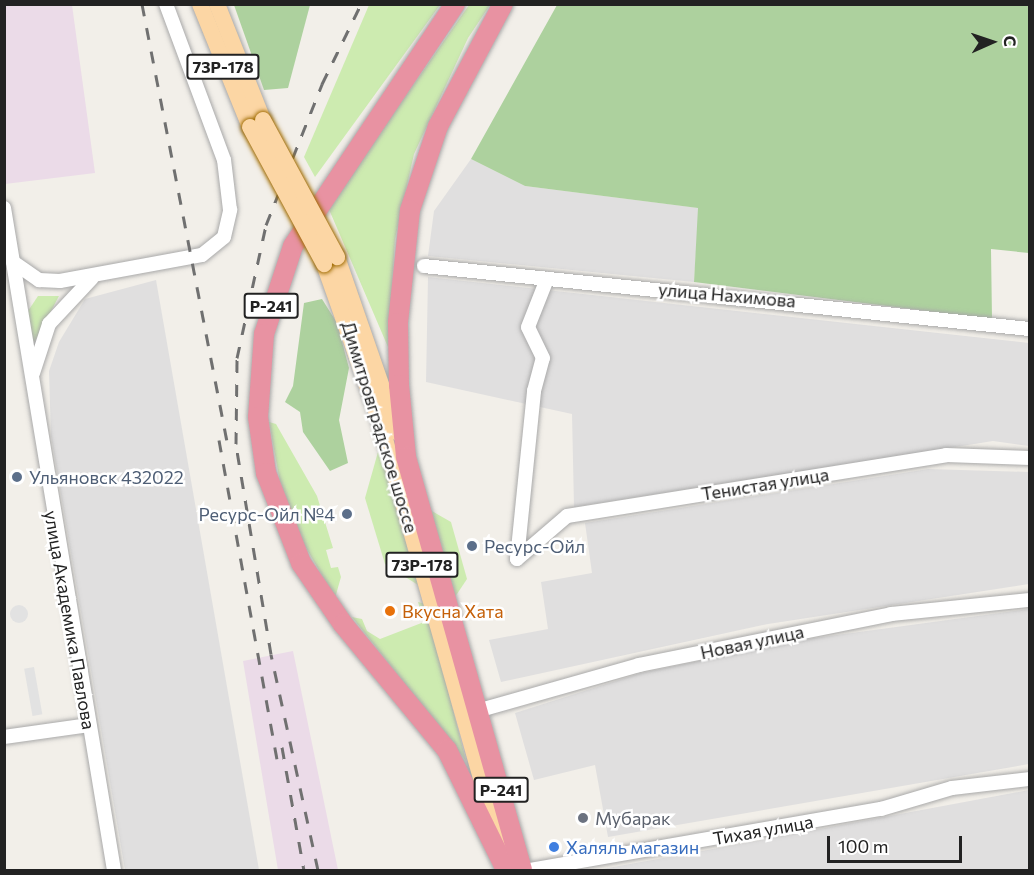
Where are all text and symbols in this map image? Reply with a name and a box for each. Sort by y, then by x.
north arrow [962,12,1022,72]
text: С [1001,35,1020,47]
road number: 73Р-178 [186,54,260,80]
street label: улица Нахимова [657,278,797,312]
road number: Р-241 [242,293,300,319]
street label: Димитровградское шоссе [338,319,422,535]
street label: Тенистая улица [700,463,830,505]
place label: Ульяновск 432022 [29,466,184,488]
marker: Ульяновск 432022 [10,470,24,484]
place label: Ресурс-Ойл №4 [199,503,335,525]
marker: Ресурс-Ойл №4 [340,507,354,521]
street label: улица Академика Павлова [40,509,100,731]
place label: Ресурс-Ойл [484,535,585,557]
marker: Ресурс-Ойл [465,539,479,553]
road number: 73Р-178 [384,552,460,578]
place label: Вкусна Хата [402,600,504,622]
marker: Вкусна Хата [383,604,397,618]
street label: Новая улица [698,620,806,664]
road number: Р-241 [472,777,530,803]
place label: Мубарак [595,807,671,829]
marker: Мубарак [576,811,590,825]
street label: Тихая улица [711,811,815,849]
scale bar [830,824,965,862]
text: 100 m [838,835,888,857]
place label: Халяль магазин [566,836,699,858]
marker: Халяль магазин [547,840,561,854]

